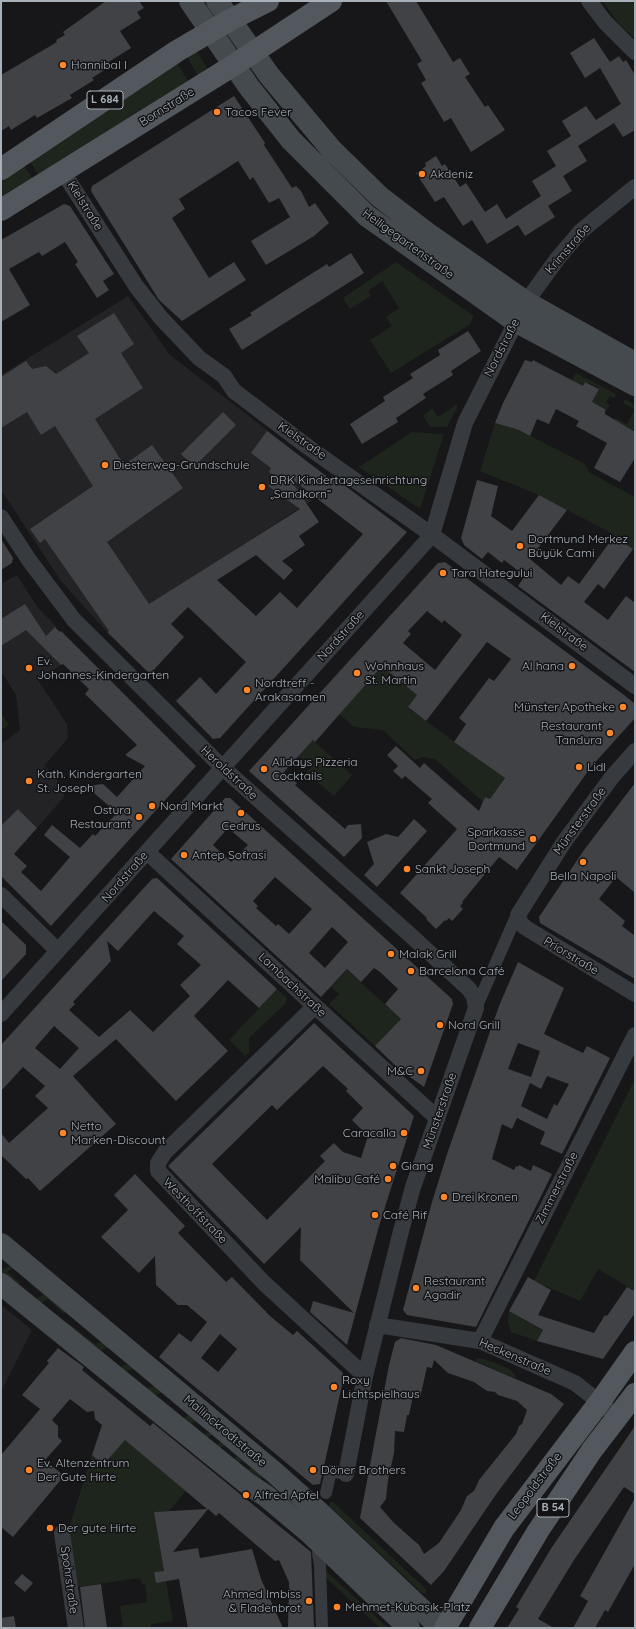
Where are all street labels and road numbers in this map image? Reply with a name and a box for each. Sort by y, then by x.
street label: Bornstraße [137,84,197,130]
road number: L 684 [87,91,123,109]
street label: Kielstraße [64,179,106,233]
street label: Heiligegartenstraße [359,206,457,282]
street label: Krimstraße [542,221,594,277]
street label: Nordstraße [481,317,523,379]
street label: Kielstraße [275,419,329,463]
street label: Nordstraße [315,608,367,664]
street label: Kielstraße [537,609,591,655]
street label: Heroldstraße [198,743,260,803]
street label: Münsterstraße [551,784,609,858]
street label: Nordstraße [99,848,151,906]
street label: Priorstraße [541,934,601,978]
street label: Lambachstraße [255,950,329,1020]
street label: Münsterstraße [420,1071,460,1151]
street label: Zimmerstraße [533,1150,581,1226]
street label: Westhoffstraße [160,1175,230,1247]
street label: Heckenstraße [477,1335,553,1379]
street label: Mallinckrodtstraße [181,1392,269,1470]
street label: Leopoldstraße [505,1450,565,1522]
road number: B 54 [537,1499,569,1517]
street label: Spohrstraße [57,1545,81,1615]

